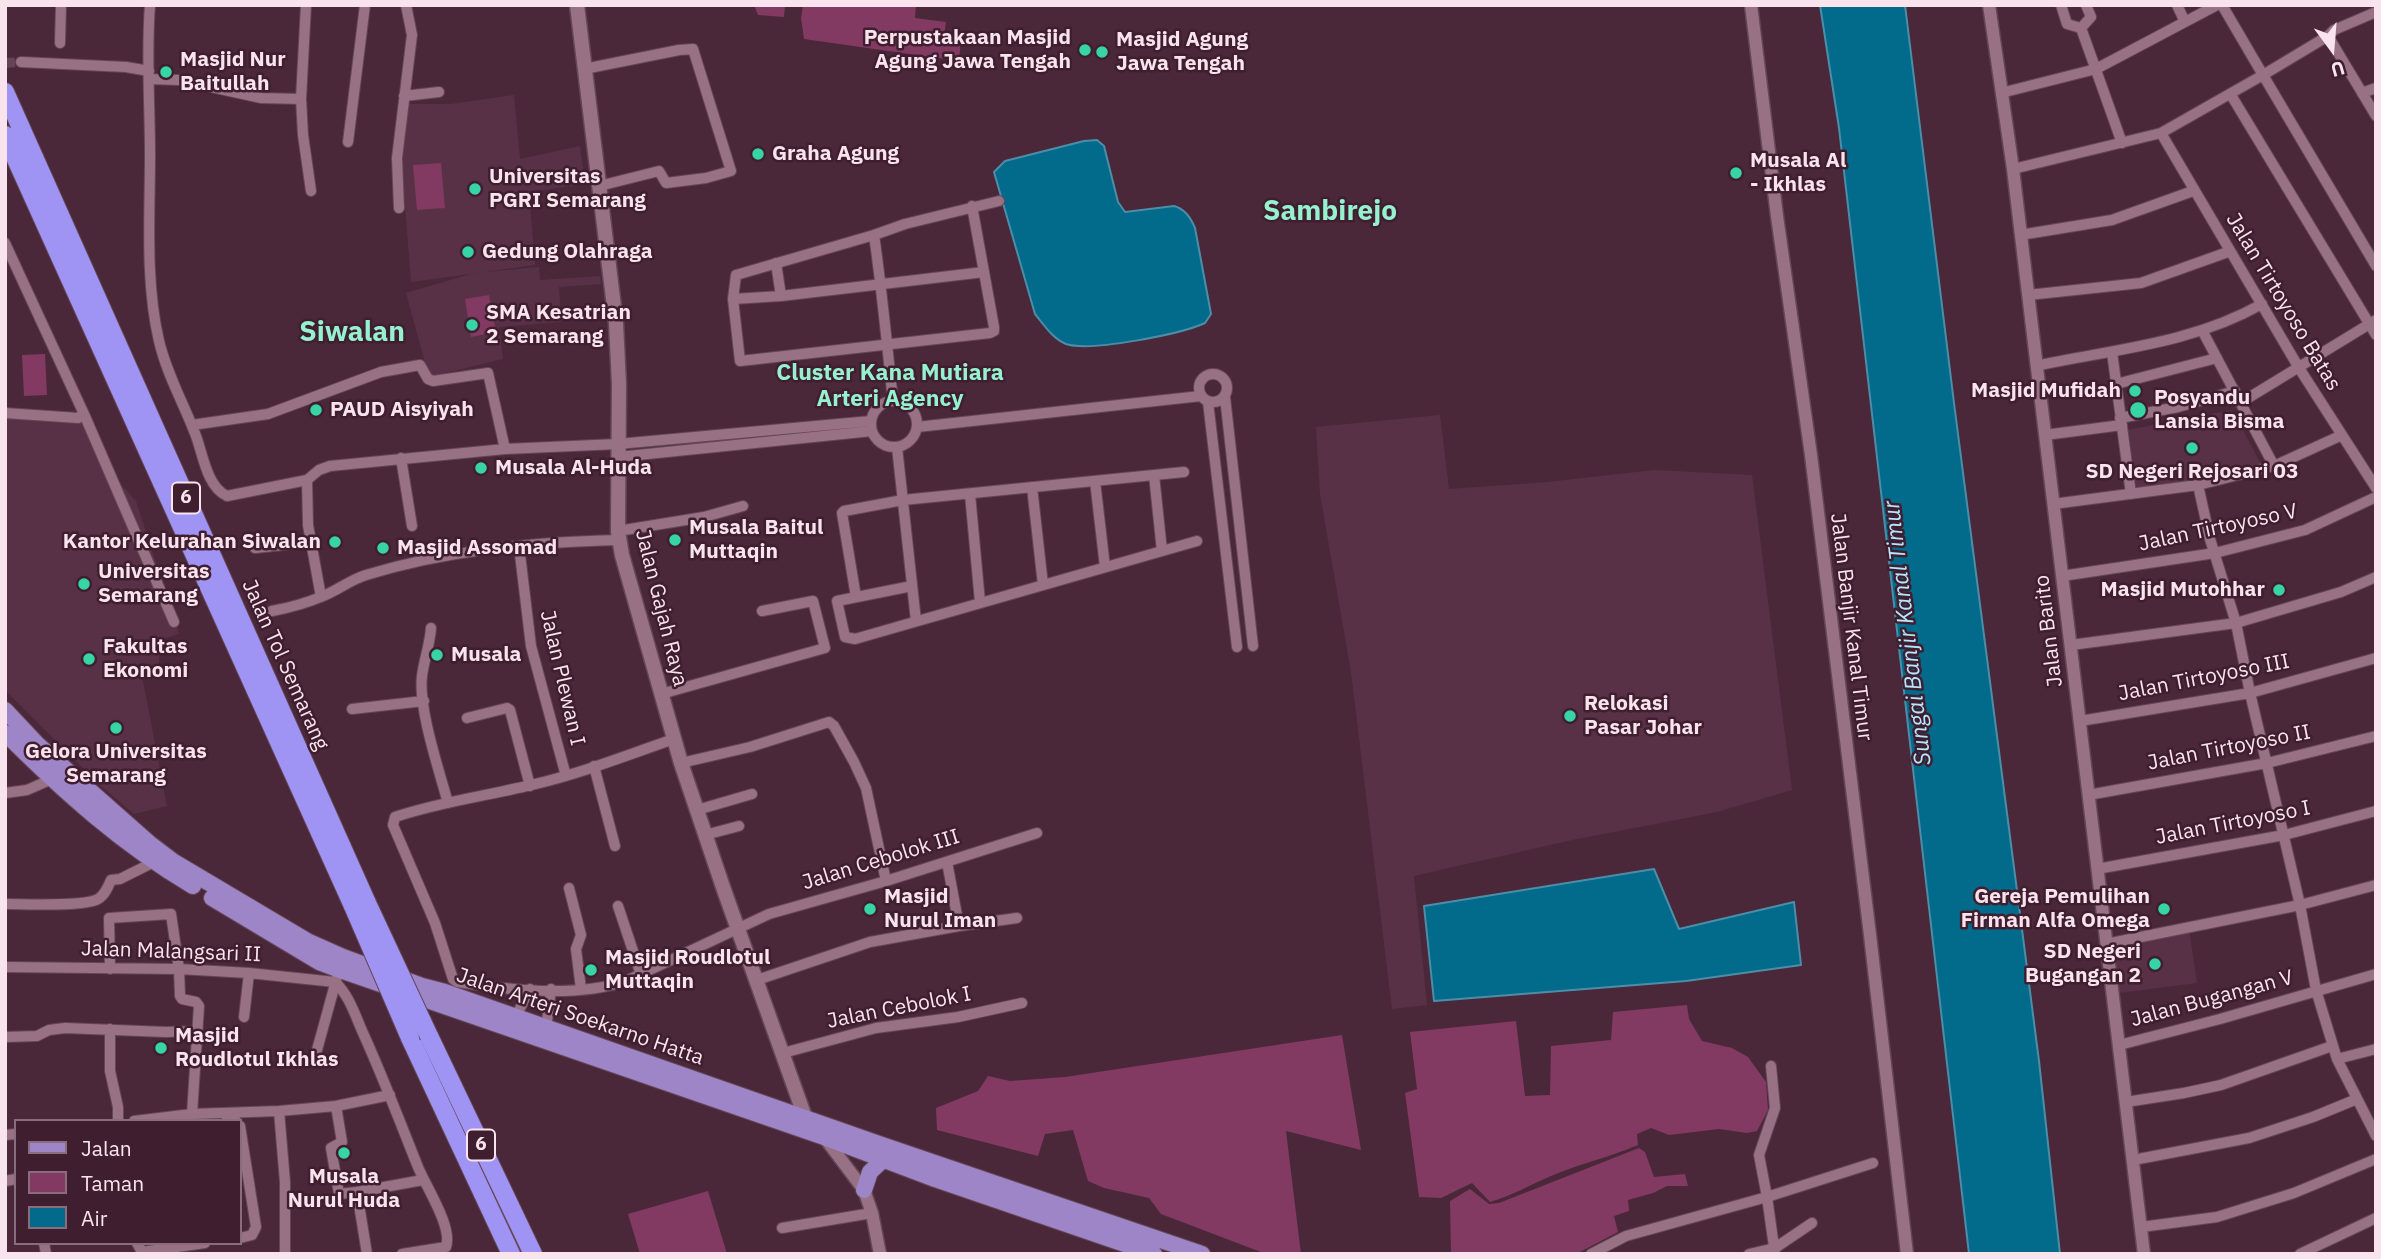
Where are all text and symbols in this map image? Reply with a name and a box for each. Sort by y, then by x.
north arrow [2297,14,2367,84]
place label: Perpustakaan Masjid Agung Jawa Tengah [864,25,1071,75]
place label: Masjid Agung Jawa Tengah [1116,27,1248,77]
marker: Perpustakaan Masjid Agung Jawa Tengah [1077,42,1093,58]
marker: Masjid Agung Jawa Tengah [1094,44,1110,60]
place label: Masjid Nur Baitullah [180,47,286,97]
text: U [2328,56,2347,83]
marker: Masjid Nur Baitullah [158,64,174,80]
place label: Graha Agung [772,141,899,167]
marker: Graha Agung [750,146,766,162]
place label: Musala Al - Ikhlas [1750,148,1846,198]
place label: Universitas PGRI Semarang [489,164,646,214]
marker: Musala Al - Ikhlas [1728,165,1744,181]
marker: Universitas PGRI Semarang [467,181,483,197]
district label: Sambirejo [1263,195,1397,229]
street label: Jalan Tirtoyoso Batas [2220,209,2346,395]
place label: Gedung Olahraga [482,239,653,265]
marker: Gedung Olahraga [460,244,476,260]
place label: SMA Kesatrian 2 Semarang [486,300,631,350]
district label: Siwalan [299,316,405,350]
marker: SMA Kesatrian 2 Semarang [464,317,480,333]
district label: Cluster Kana Mutiara Arteri Agency [776,359,1004,413]
place label: Masjid Mufidah [1971,378,2121,404]
marker: Masjid Mufidah [2127,383,2143,399]
place label: Posyandu Lansia Bisma [2154,385,2284,435]
place label: PAUD Aisyiyah [330,397,474,423]
marker: Posyandu Lansia Bisma [2128,400,2148,420]
marker: PAUD Aisyiyah [308,402,324,418]
marker: SD Negeri Rejosari 03 [2184,440,2200,456]
place label: Musala Al-Huda [495,455,652,481]
place label: SD Negeri Rejosari 03 [2085,459,2299,485]
marker: Musala Al-Huda [473,460,489,476]
road number: 6 [172,482,200,513]
water label: Sungai Banjir Kanal Timur [1878,499,1938,767]
street label: Jalan Tirtoyoso V [2136,499,2300,557]
street label: Jalan Banjir Kanal Timur [1825,512,1877,742]
place label: Musala Baitul Muttaqin [689,515,823,565]
street label: Jalan Gajah Raya [629,527,693,689]
place label: Kantor Kelurahan Siwalan [63,529,321,555]
marker: Musala Baitul Muttaqin [667,532,683,548]
marker: Kantor Kelurahan Siwalan [327,534,343,550]
place label: Masjid Assomad [397,535,557,561]
marker: Masjid Assomad [375,540,391,556]
place label: Universitas Semarang [98,559,210,609]
street label: Jalan Barito [2030,574,2068,688]
marker: Universitas Semarang [76,576,92,592]
street label: Jalan Tol Semarang [236,576,334,754]
place label: Masjid Mutohhar [2101,577,2265,603]
marker: Masjid Mutohhar [2271,582,2287,598]
street label: Jalan Plewan I [534,608,590,748]
place label: Fakultas Ekonomi [103,634,188,684]
place label: Musala [451,642,522,668]
marker: Musala [429,647,445,663]
street label: Jalan Tirtoyoso III [2116,649,2292,707]
marker: Fakultas Ekonomi [81,651,97,667]
place label: Relokasi Pasar Johar [1584,691,1702,741]
marker: Relokasi Pasar Johar [1562,708,1578,724]
marker: Gelora Universitas Semarang [108,720,124,736]
street label: Jalan Tirtoyoso II [2145,720,2313,776]
place label: Gelora Universitas Semarang [25,739,207,789]
street label: Jalan Tirtoyoso I [2153,796,2313,850]
street label: Jalan Cebolok III [799,824,963,896]
place label: Masjid Nurul Iman [884,884,996,934]
place label: Gereja Pemulihan Firman Alfa Omega [1961,884,2150,934]
marker: Masjid Nurul Iman [862,901,878,917]
marker: Gereja Pemulihan Firman Alfa Omega [2156,901,2172,917]
street label: Jalan Malangsari II [81,936,261,968]
place label: SD Negeri Bugangan 2 [2025,939,2141,989]
place label: Masjid Roudlotul Muttaqin [605,945,770,995]
marker: SD Negeri Bugangan 2 [2147,956,2163,972]
marker: Masjid Roudlotul Muttaqin [583,962,599,978]
street label: Jalan Arteri Soekarno Hatta [453,963,707,1071]
street label: Jalan Bugangan V [2128,965,2296,1033]
street label: Jalan Cebolok I [825,982,973,1034]
place label: Masjid Roudlotul Ikhlas [175,1023,339,1073]
marker: Masjid Roudlotul Ikhlas [153,1040,169,1056]
legend [14,1119,242,1245]
road number: 6 [467,1130,495,1161]
text: Jalan [81,1134,132,1162]
marker: Musala Nurul Huda [336,1145,352,1161]
place label: Musala Nurul Huda [288,1164,400,1214]
text: Taman [81,1169,144,1197]
text: Air [81,1204,107,1232]

